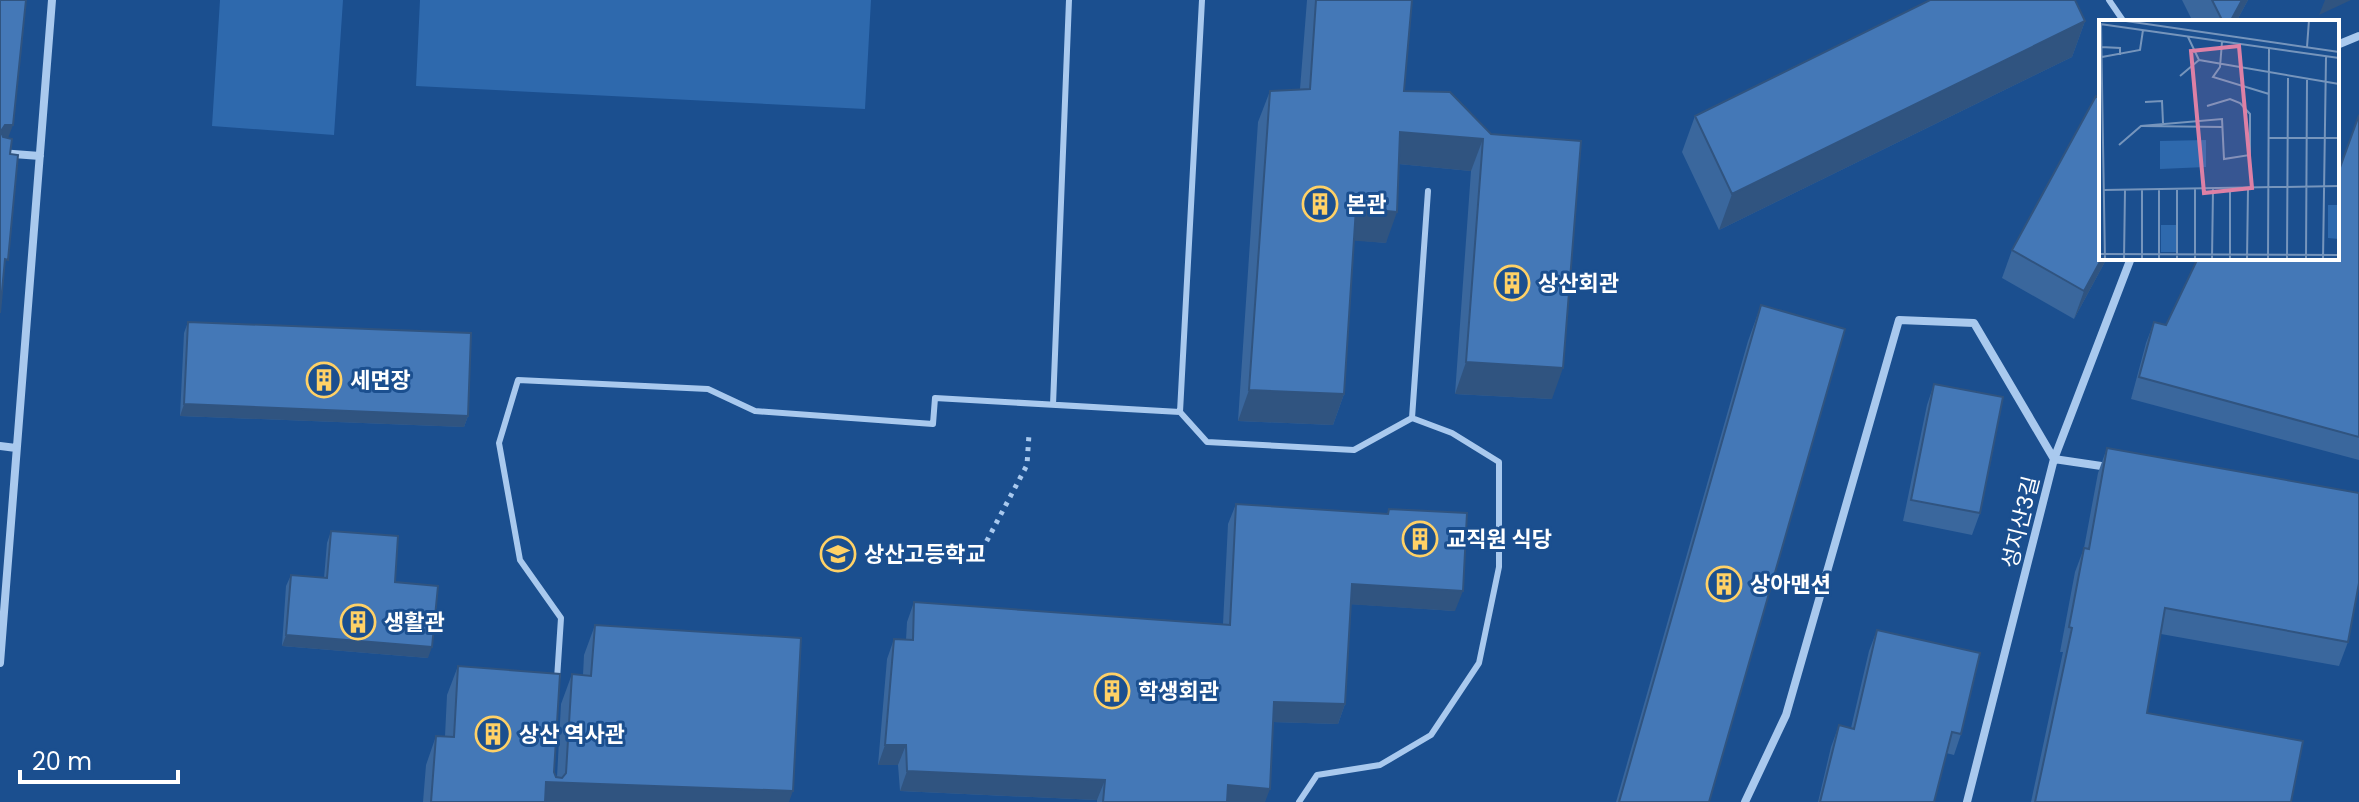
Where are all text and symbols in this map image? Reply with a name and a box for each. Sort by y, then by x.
inset map [2099,20,2339,260]
building icon: 본관 [1301,185,1339,223]
place label: 본관 [1346,189,1386,220]
building icon: 상산회관 [1493,264,1531,302]
place label: 상산회관 [1538,268,1619,299]
building icon: 세면장 [305,361,343,399]
place label: 세면장 [350,365,411,396]
street label: 성지산3길 [1994,473,2047,571]
building icon: 교직원 식당 [1401,520,1439,558]
place label: 교직원 식당 [1446,524,1552,555]
school or university icon: 상산고등학교 [819,535,857,573]
place label: 상산고등학교 [864,539,985,570]
building icon: 상아맨션 [1705,565,1743,603]
place label: 상아맨션 [1750,569,1831,600]
building icon: 생활관 [339,603,377,641]
place label: 생활관 [384,607,445,638]
building icon: 학생회관 [1093,672,1131,710]
place label: 학생회관 [1138,676,1219,707]
building icon: 상산 역사관 [474,715,512,753]
place label: 상산 역사관 [519,719,625,750]
scale bar [20,734,178,784]
text: 20 m [32,745,92,778]

